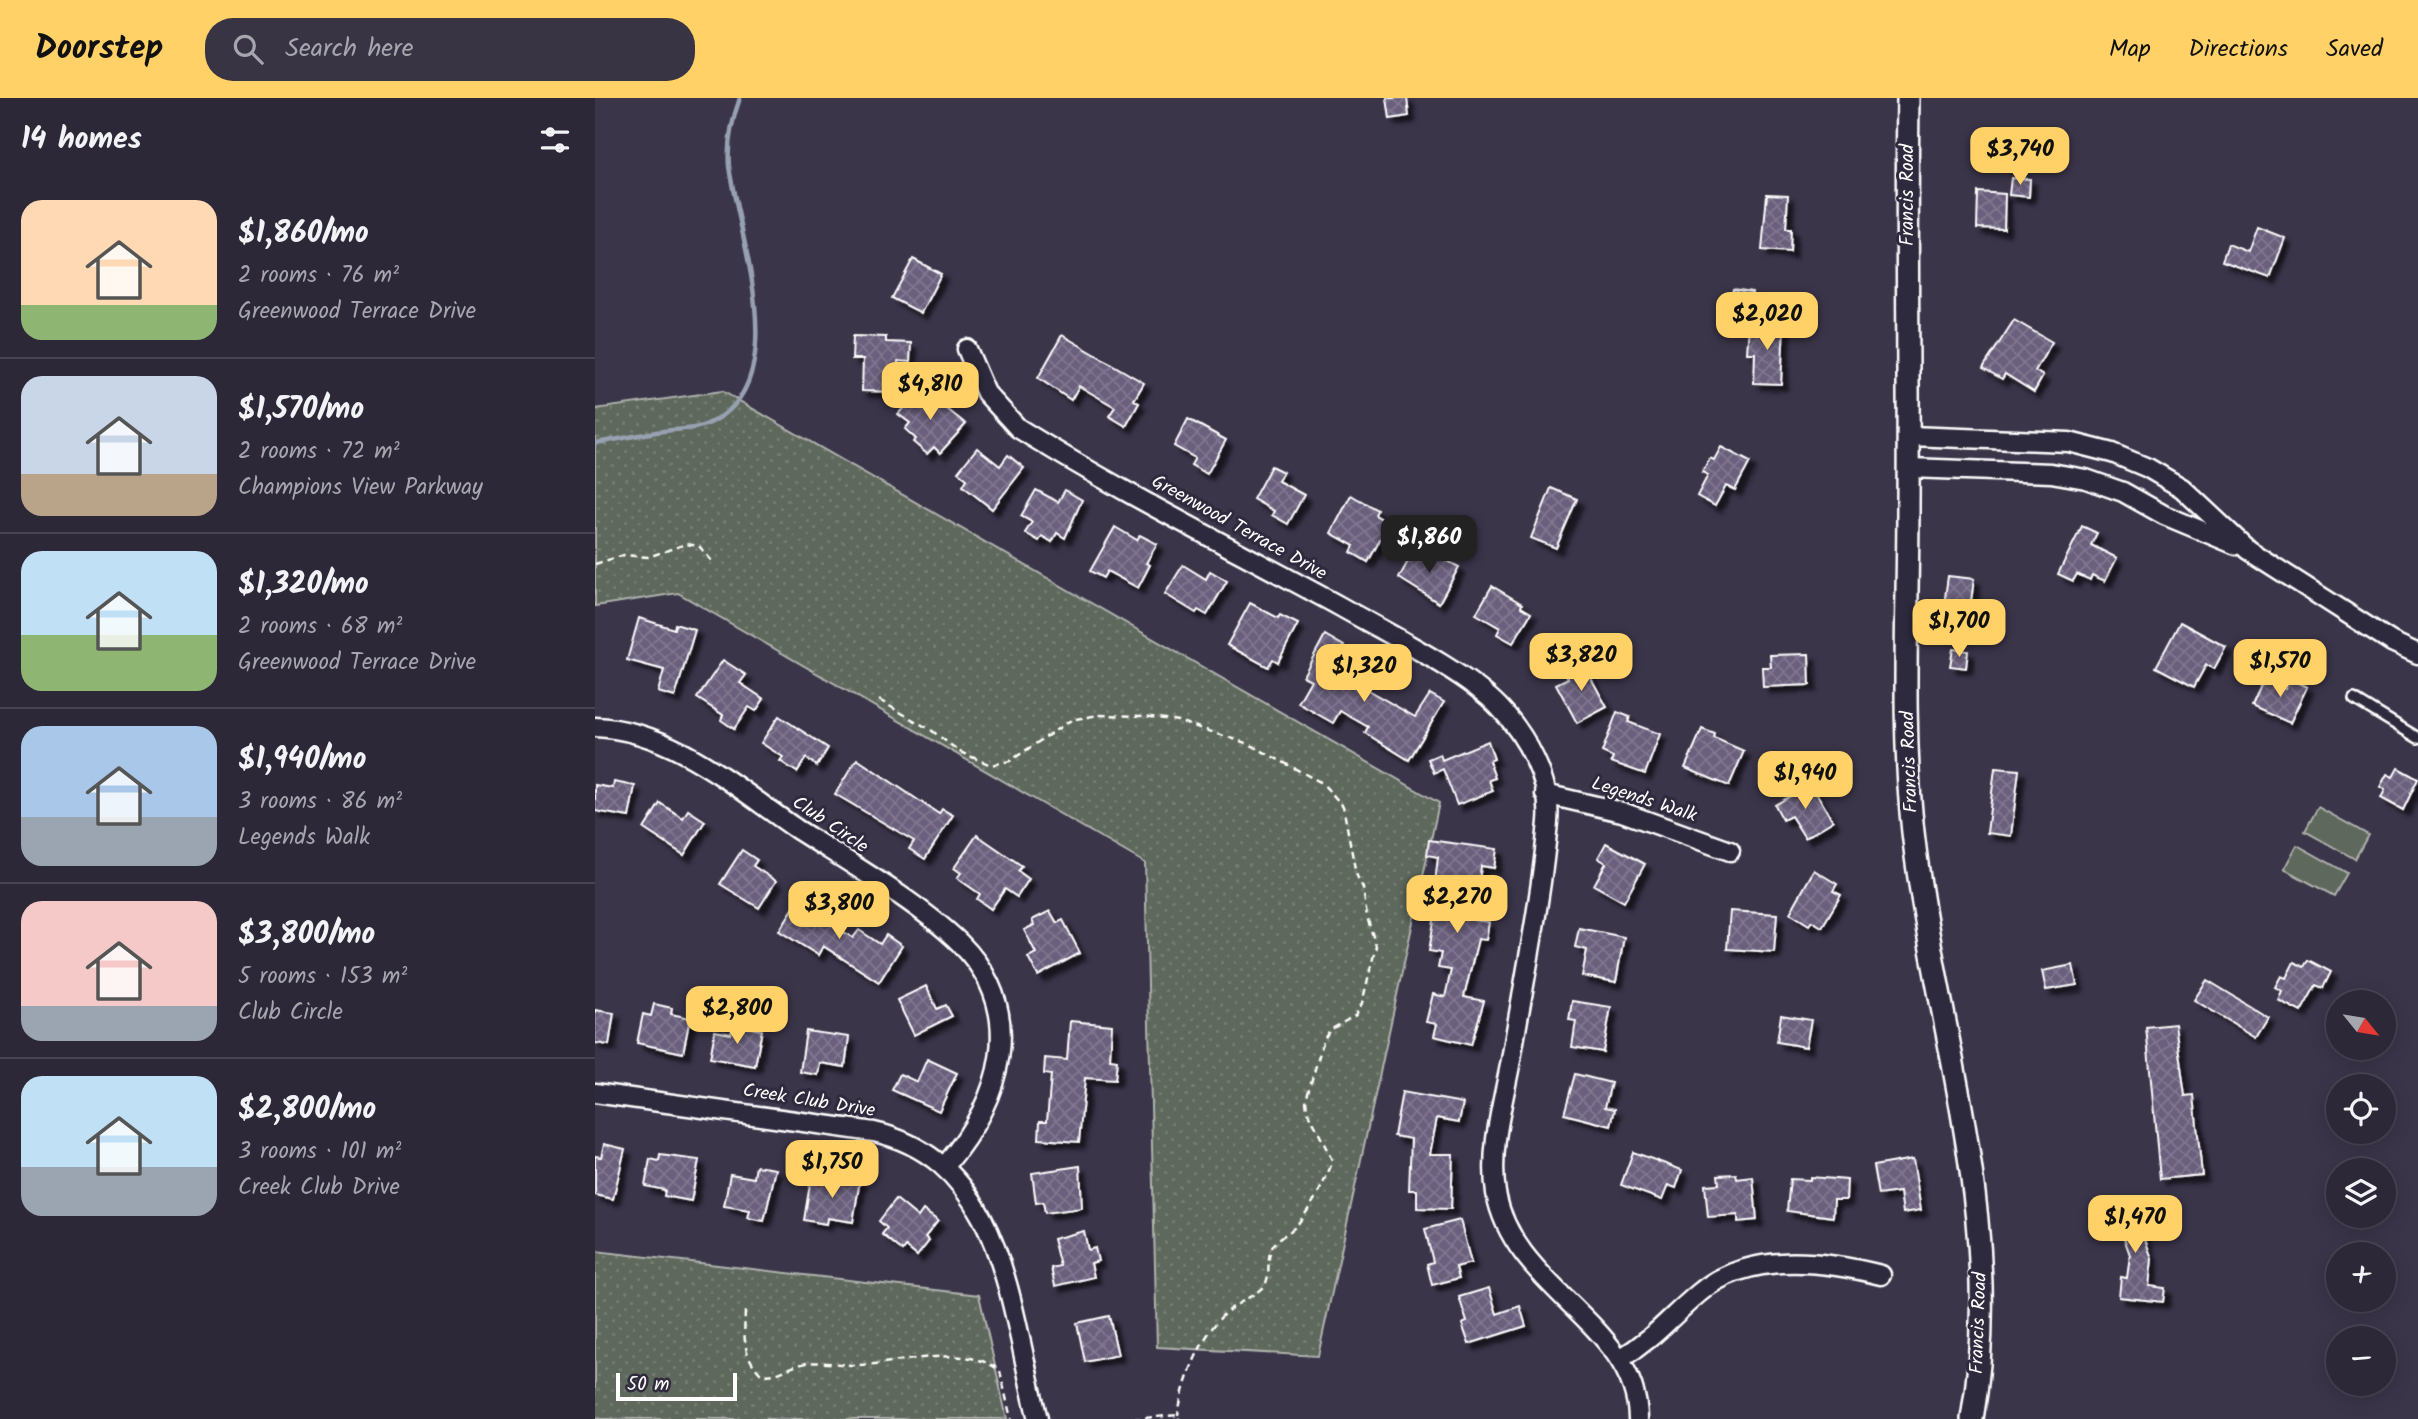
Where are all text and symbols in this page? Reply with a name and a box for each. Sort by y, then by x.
search box [205,18,695,81]
text: Doorstep [35,23,163,76]
text: Search here [285,28,413,70]
icon: search [229,30,267,68]
text: Map [2109,30,2151,69]
text: Directions [2189,30,2288,69]
text: Saved [2326,30,2383,69]
text: 14 homes [21,116,142,164]
icon: filters [536,121,574,159]
pin: $3,740 [1963,127,2077,187]
text: $3,740 [1986,132,2054,168]
street label: Francis Road [1893,143,1923,246]
text: $1,860/mo [238,210,369,258]
icon: home [77,228,161,312]
text: 2 rooms · 76 m² [238,258,399,294]
pin: $2,020 [1710,292,1824,352]
text: Greenwood Terrace Drive [238,294,476,330]
text: $2,020 [1732,297,1802,333]
pin: $4,810 [873,362,987,422]
text: $4,810 [898,367,962,403]
text: $1,570/mo [238,386,364,434]
icon: home [77,404,161,488]
text: 2 rooms · 72 m² [238,434,400,470]
street label: Greenwood Terrace Drive [1146,467,1333,589]
text: Champions View Parkway [238,470,483,506]
pin: $1,860 [1372,516,1486,575]
text: $1,860 [1397,520,1461,556]
text: $1,320/mo [238,561,369,609]
icon: home [77,579,161,663]
pin: $1,700 [1902,600,2016,659]
text: $1,700 [1928,604,1990,640]
text: 2 rooms · 68 m² [238,609,402,645]
pin: $3,820 [1524,634,1638,693]
text: $3,820 [1545,638,1617,674]
pin: $1,570 [2223,640,2337,699]
pin: $1,320 [1307,644,1421,704]
text: $1,570 [2250,644,2310,680]
text: Greenwood Terrace Drive [238,645,476,681]
text: $1,320 [1332,649,1396,685]
street label: Francis Road [1893,710,1927,814]
text: $1,940/mo [238,736,366,784]
pin: $1,940 [1748,752,1862,811]
icon: home [77,754,161,838]
text: $1,940 [1774,756,1836,792]
street label: Legends Walk [1587,769,1701,831]
text: 3 rooms · 86 m² [238,784,402,820]
street label: Club Circle [786,788,875,862]
text: Legends Walk [238,820,370,856]
pin: $2,270 [1400,876,1514,935]
text: $2,270 [1422,880,1492,916]
pin: $3,800 [782,882,896,941]
text: $3,800 [804,886,874,922]
text: $3,800/mo [238,911,375,959]
icon: home [77,929,161,1013]
text: 5 rooms · 153 m² [238,959,407,995]
pin: $2,800 [680,986,794,1046]
north arrow [2326,990,2396,1060]
map controls [2326,990,2396,1396]
text: $2,800 [702,991,772,1027]
text: Club Circle [238,995,343,1031]
button: locate [2326,1074,2396,1144]
street label: Creek Club Drive [741,1076,878,1126]
text: $2,800/mo [238,1086,376,1134]
icon: home [77,1104,161,1188]
text: 3 rooms · 101 m² [238,1134,401,1170]
pin: $1,750 [775,1140,889,1200]
text: $1,750 [802,1145,862,1181]
button: layers [2326,1158,2396,1228]
text: Creek Club Drive [238,1170,400,1206]
pin: $1,470 [2078,1196,2192,1255]
text: $1,470 [2104,1200,2166,1236]
button: + [2326,1242,2396,1312]
street label: Francis Road [1962,1271,1996,1375]
button: − [2326,1326,2396,1396]
scale bar [616,1370,737,1402]
text: 50 m [627,1370,669,1400]

